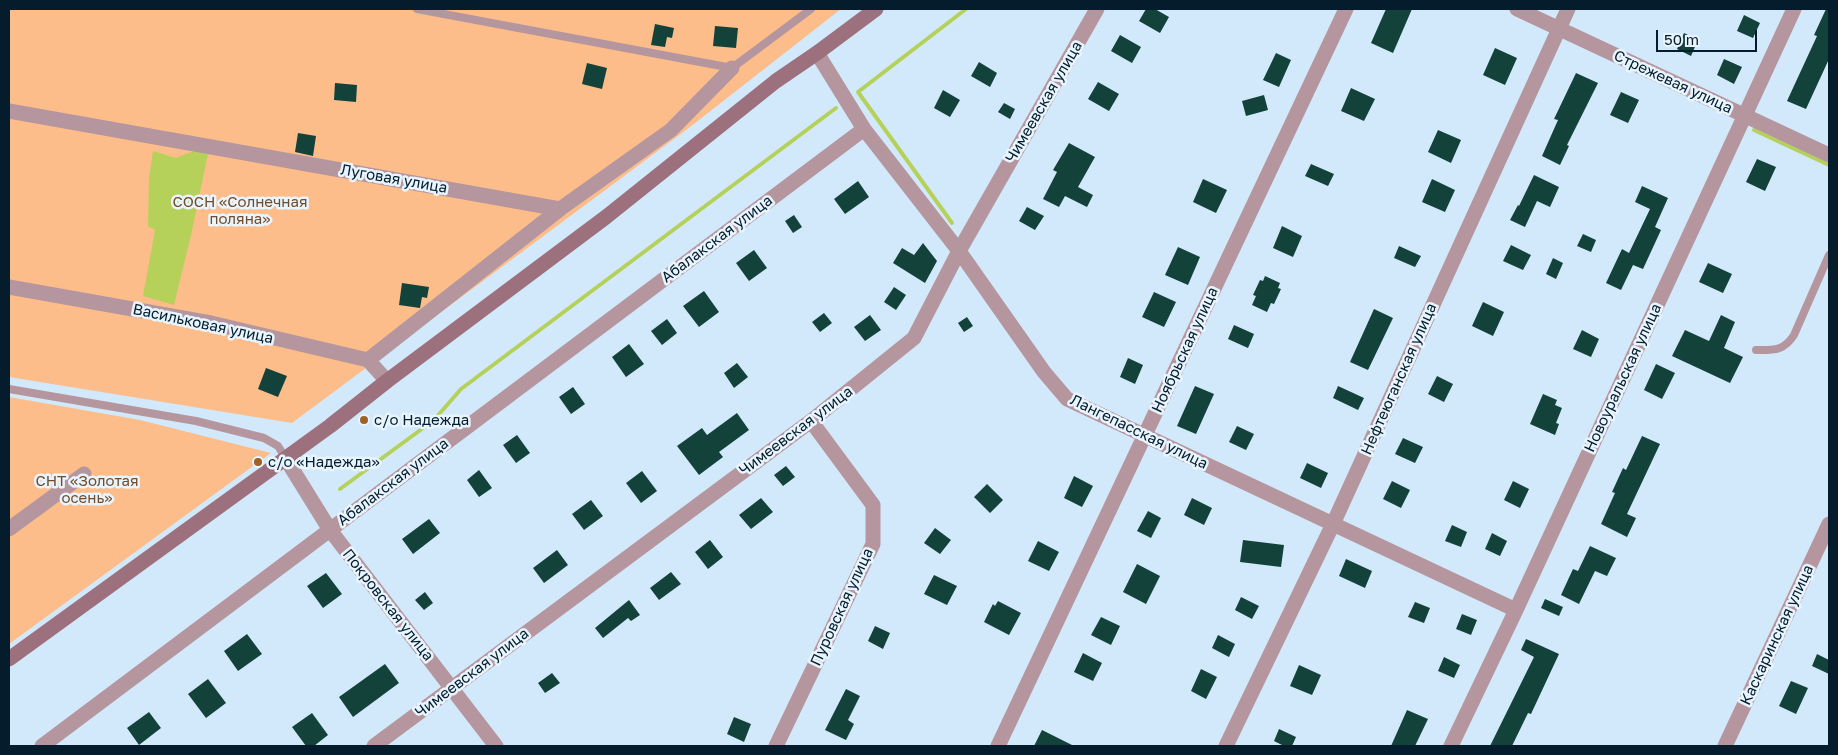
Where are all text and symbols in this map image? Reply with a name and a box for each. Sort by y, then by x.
scale bar [1658,20,1759,52]
text: 50 m [1664,30,1699,48]
street label: Чимеевская улица [1002,38,1086,166]
street label: Стрежевая улица [1611,47,1735,117]
street label: Луговая улица [339,161,449,197]
street label: Абалакская улица [658,191,776,287]
park label: СОСН «Солнечная поляна» [172,193,308,228]
street label: Ноябрьская улица [1148,284,1222,416]
street label: Васильковая улица [131,300,275,348]
street label: Нефтеюганская улица [1357,300,1441,458]
street label: Новоуральская улица [1581,301,1665,455]
street label: Чимеевская улица [736,383,856,479]
street label: Лангепасская улица [1067,391,1211,473]
place label: с/о Надежда [374,411,469,429]
marker: с/о Надежда [358,414,370,426]
street label: Абалакская улица [334,434,452,530]
place label: с/о «Надежда» [268,453,380,471]
marker: с/о «Надежда» [252,456,264,468]
park label: СНТ «Золотая осень» [35,472,139,507]
street label: Пуровская улица [807,545,877,669]
street label: Покровская улица [339,546,437,664]
street label: Каскаринская улица [1737,562,1817,708]
street label: Чимеевская улица [412,625,532,721]

